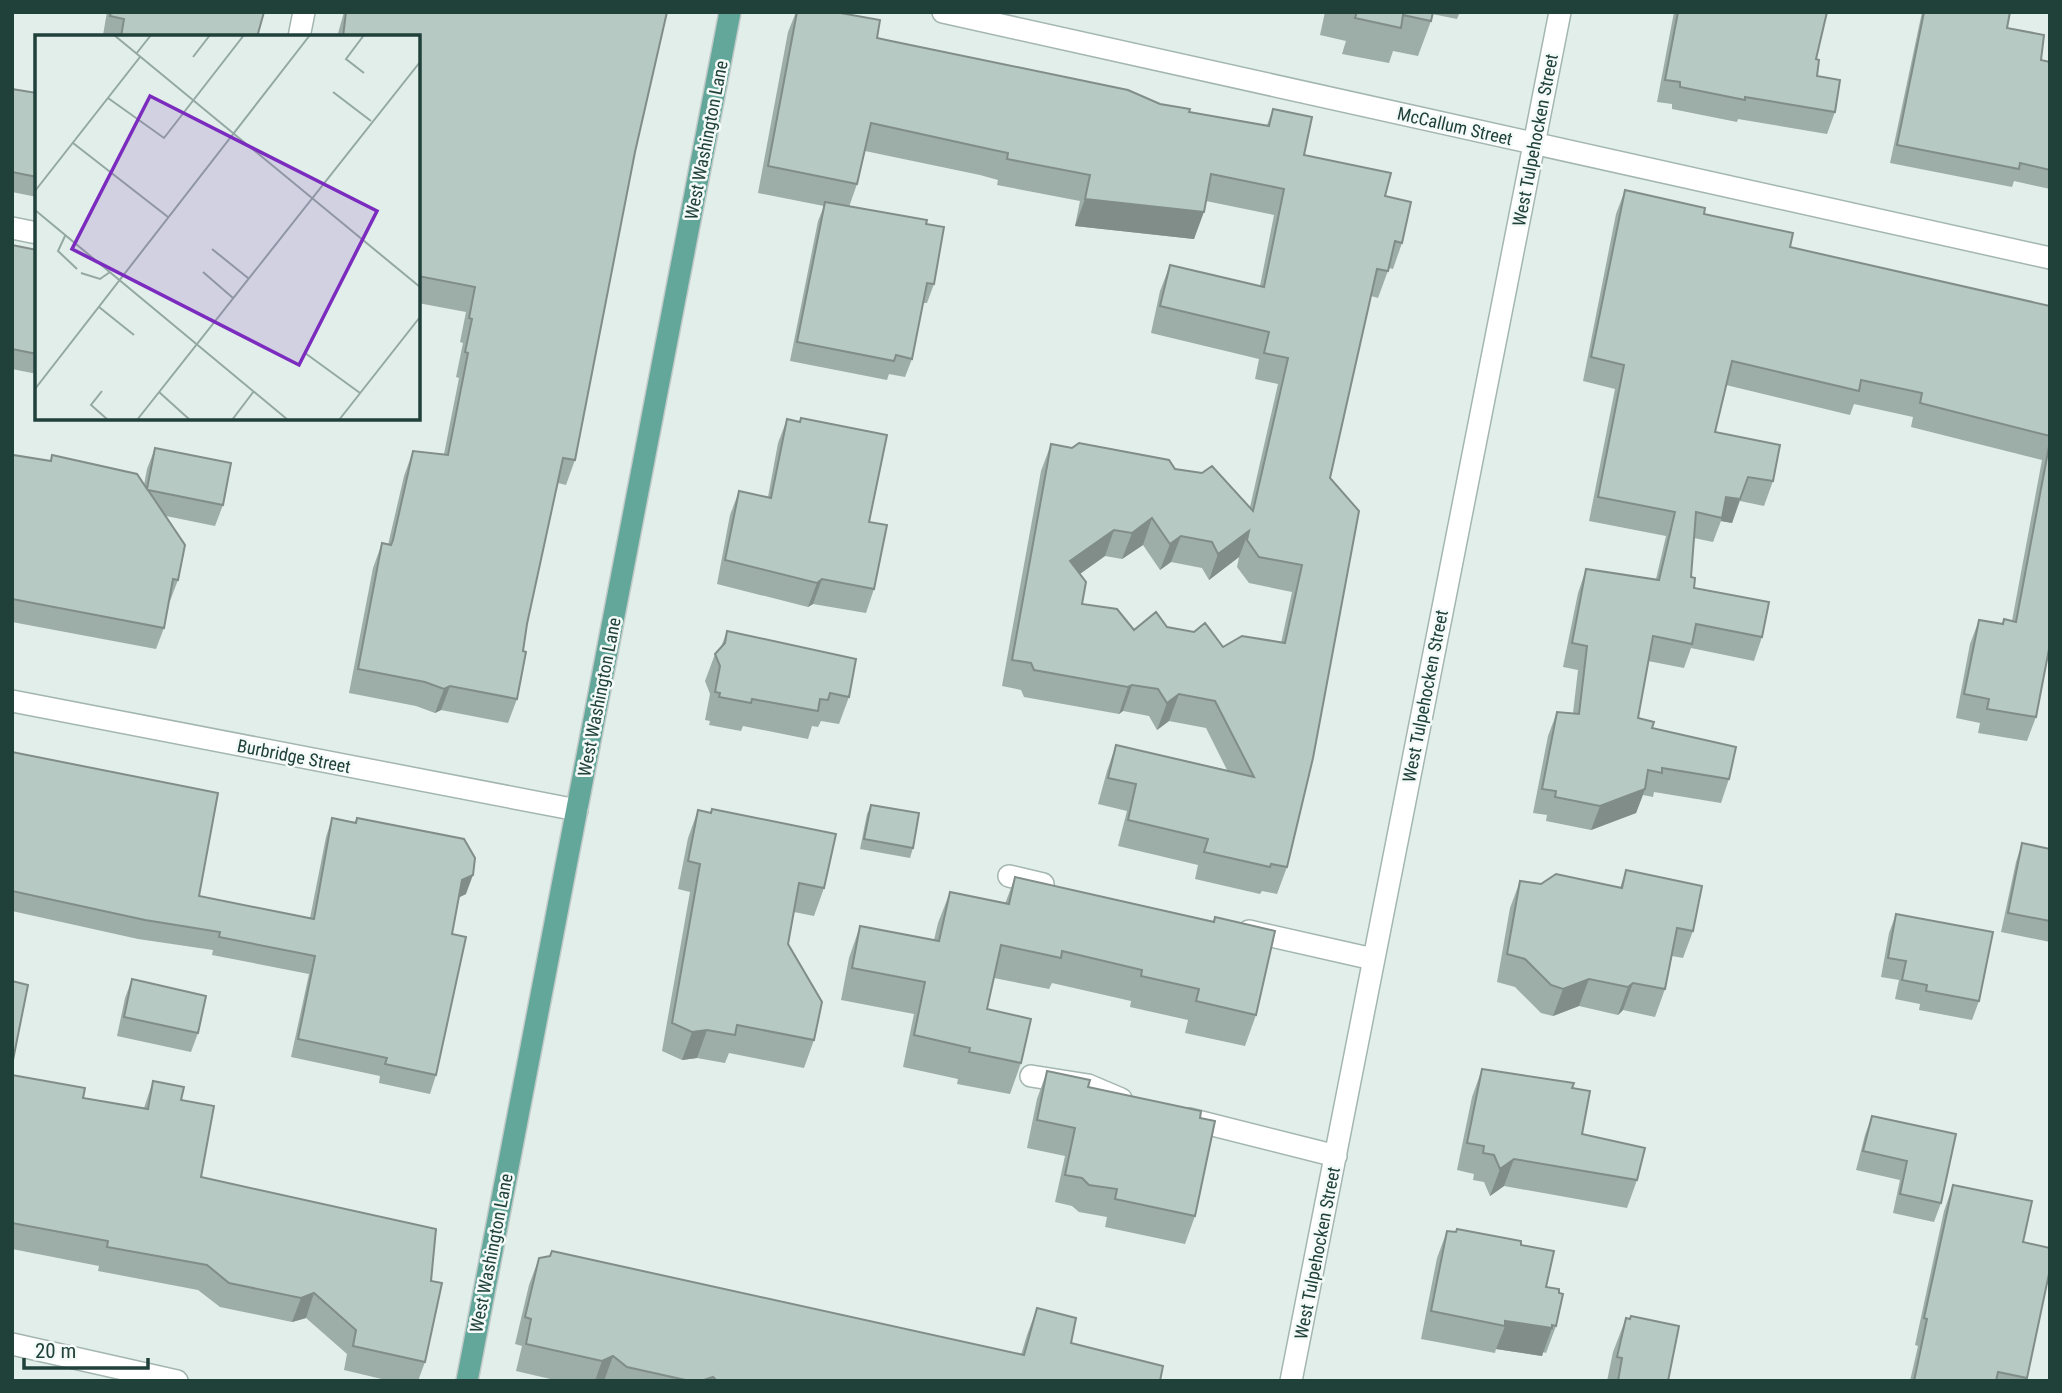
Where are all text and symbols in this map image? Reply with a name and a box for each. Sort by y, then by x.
inset map [35,35,420,420]
street label: West Tulpehocken Street [1508,52,1562,228]
street label: West Washington Lane [680,59,732,221]
street label: McCallum Street [1395,103,1515,149]
street label: West Tulpehocken Street [1398,608,1452,784]
street label: West Washington Lane [573,616,625,778]
street label: Burbridge Street [236,735,352,777]
street label: West Tulpehocken Street [1290,1165,1344,1341]
street label: West Washington Lane [465,1172,517,1334]
scale bar [24,1326,149,1370]
text: 20 m [35,1339,76,1363]

